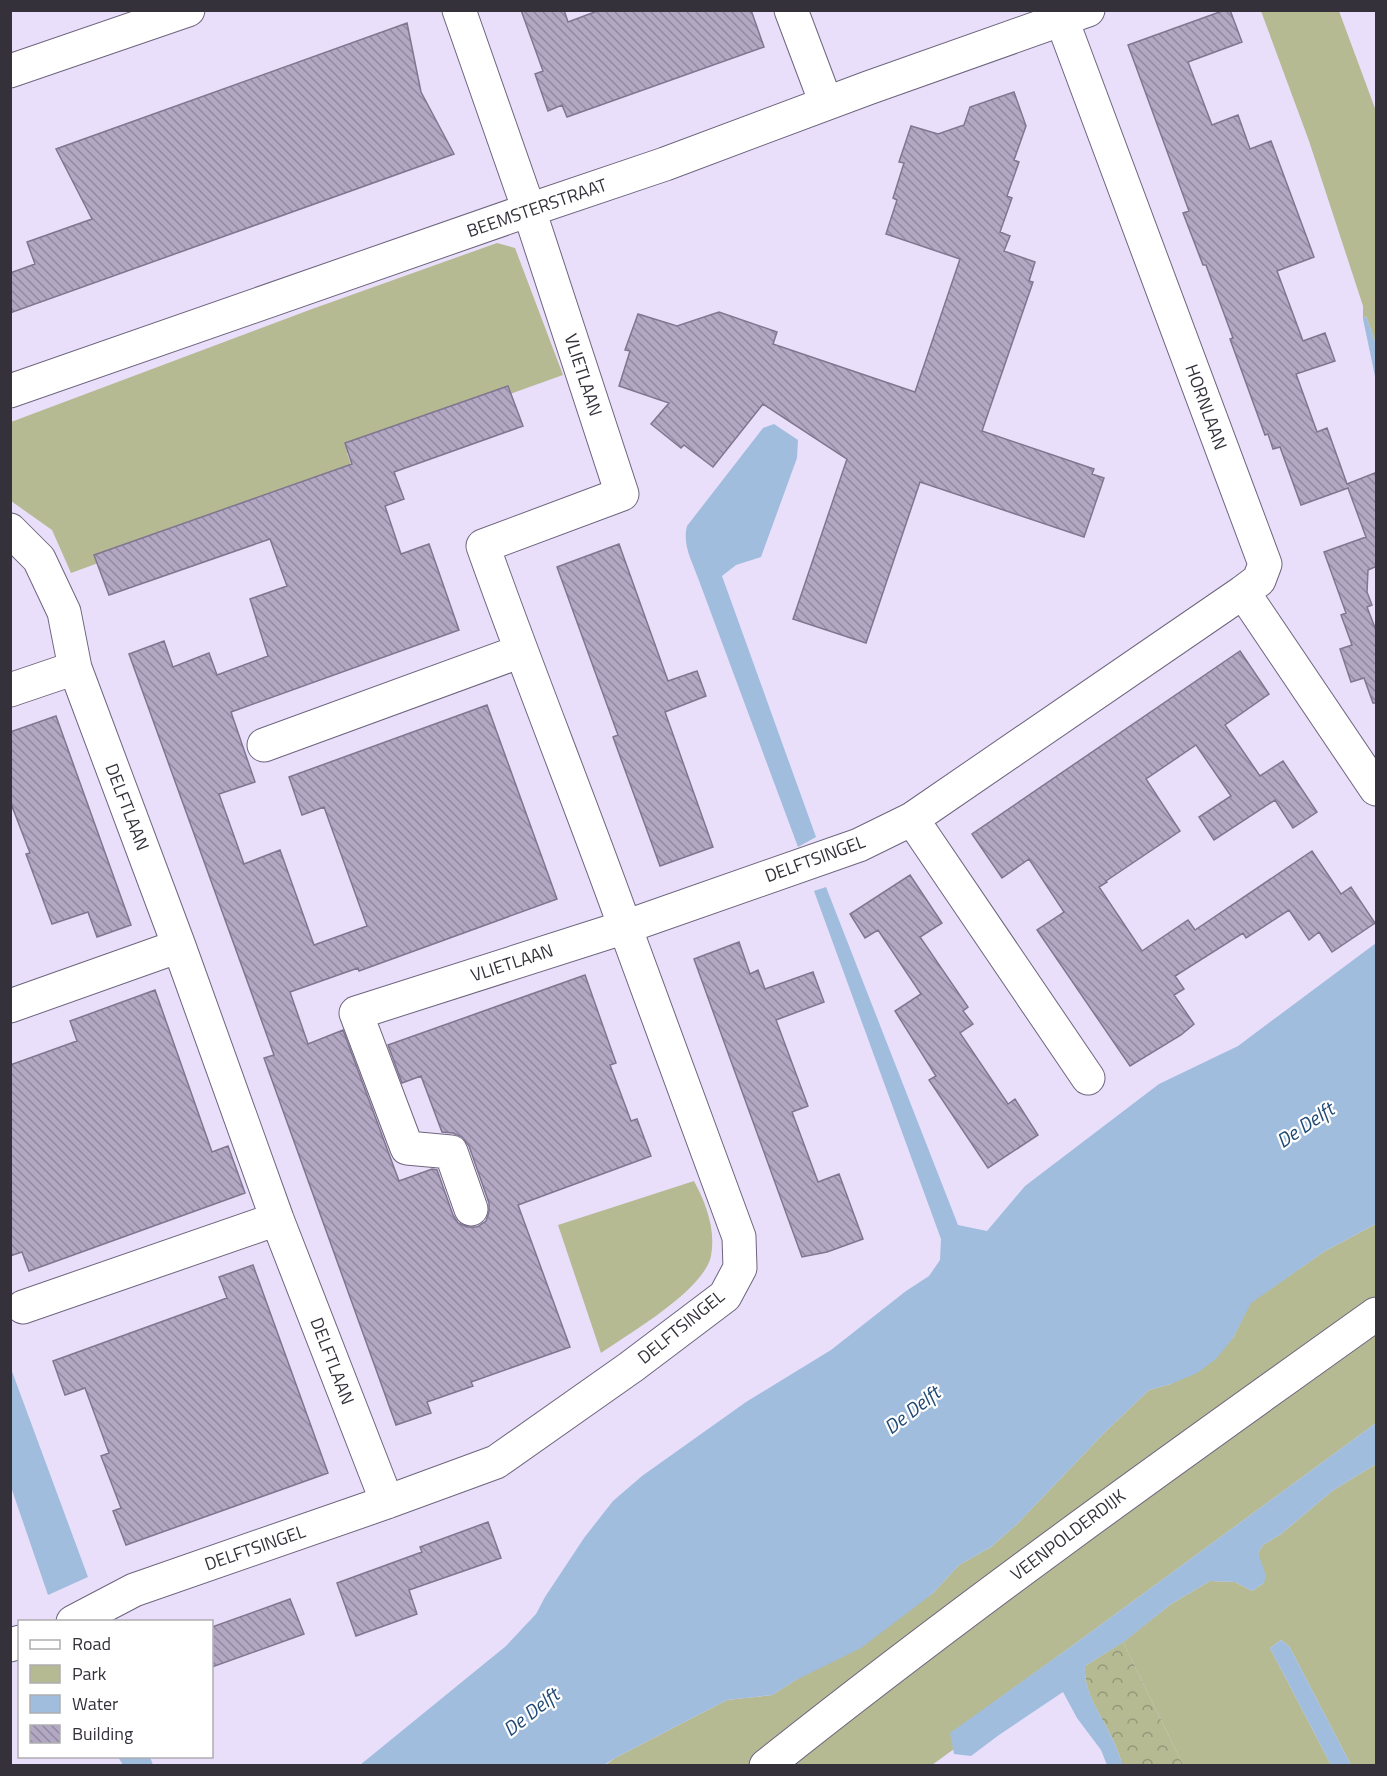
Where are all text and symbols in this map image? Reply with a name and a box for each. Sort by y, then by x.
street label: BEEMSTERSTRAAT [463,171,611,244]
street label: VLIETLAAN [557,330,609,420]
street label: HORNLAAN [1178,360,1234,454]
street label: DELFTLAAN [98,759,156,854]
street label: DELFTSINGEL [761,828,869,889]
street label: VLIETLAAN [467,937,557,989]
water label: De Delft [1270,1092,1342,1155]
street label: DELFTSINGEL [631,1283,730,1370]
street label: DELFTLAAN [303,1313,361,1408]
water label: De Delft [877,1376,949,1442]
street label: VEENPOLDERDIJK [1005,1482,1131,1587]
street label: DELFTSINGEL [201,1518,309,1577]
legend [18,1620,213,1758]
text: Road [72,1630,111,1657]
text: Park [72,1660,107,1687]
water label: De Delft [496,1678,568,1744]
text: Water [72,1690,118,1717]
text: Building [72,1720,133,1747]

